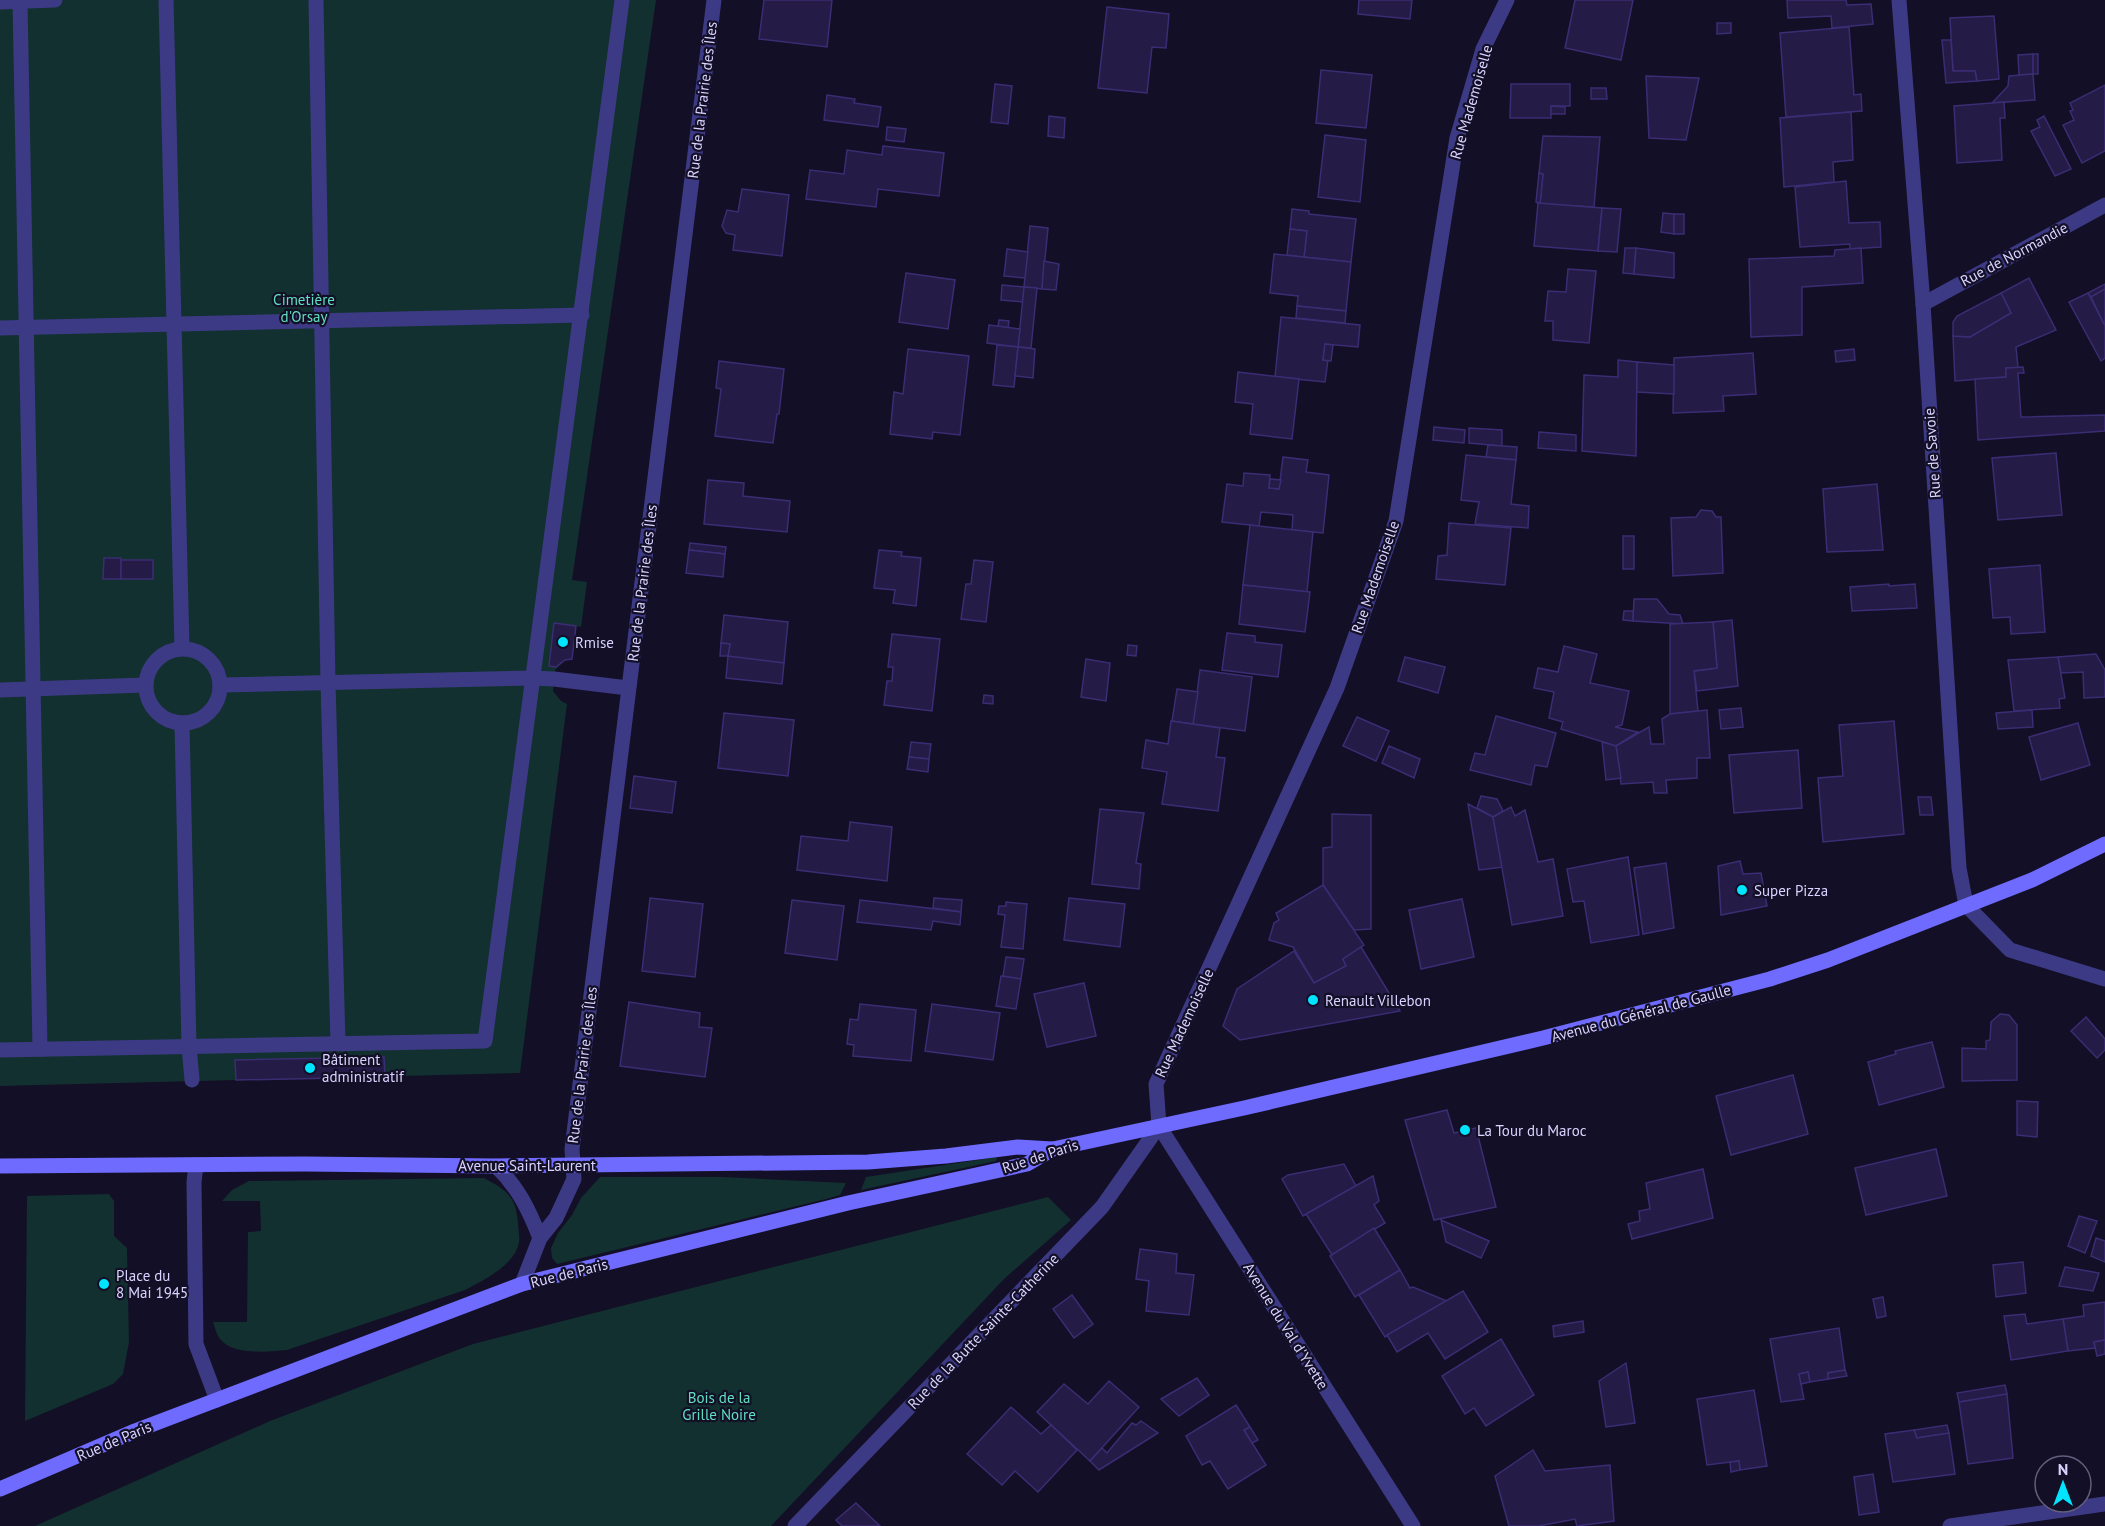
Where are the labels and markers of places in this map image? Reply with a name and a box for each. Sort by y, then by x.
place label: Rmise [575,633,614,652]
marker: Rmise [556,635,570,649]
place label: Super Pizza [1754,881,1828,900]
marker: Super Pizza [1735,883,1749,897]
place label: Renault Villebon [1325,991,1431,1010]
marker: Renault Villebon [1306,993,1320,1007]
place label: Bâtiment administratif [322,1050,405,1086]
marker: Bâtiment administratif [303,1061,317,1075]
place label: La Tour du Maroc [1477,1121,1587,1140]
marker: La Tour du Maroc [1458,1123,1472,1137]
place label: Place du 8 Mai 1945 [116,1266,188,1302]
marker: Place du 8 Mai 1945 [97,1277,111,1291]

